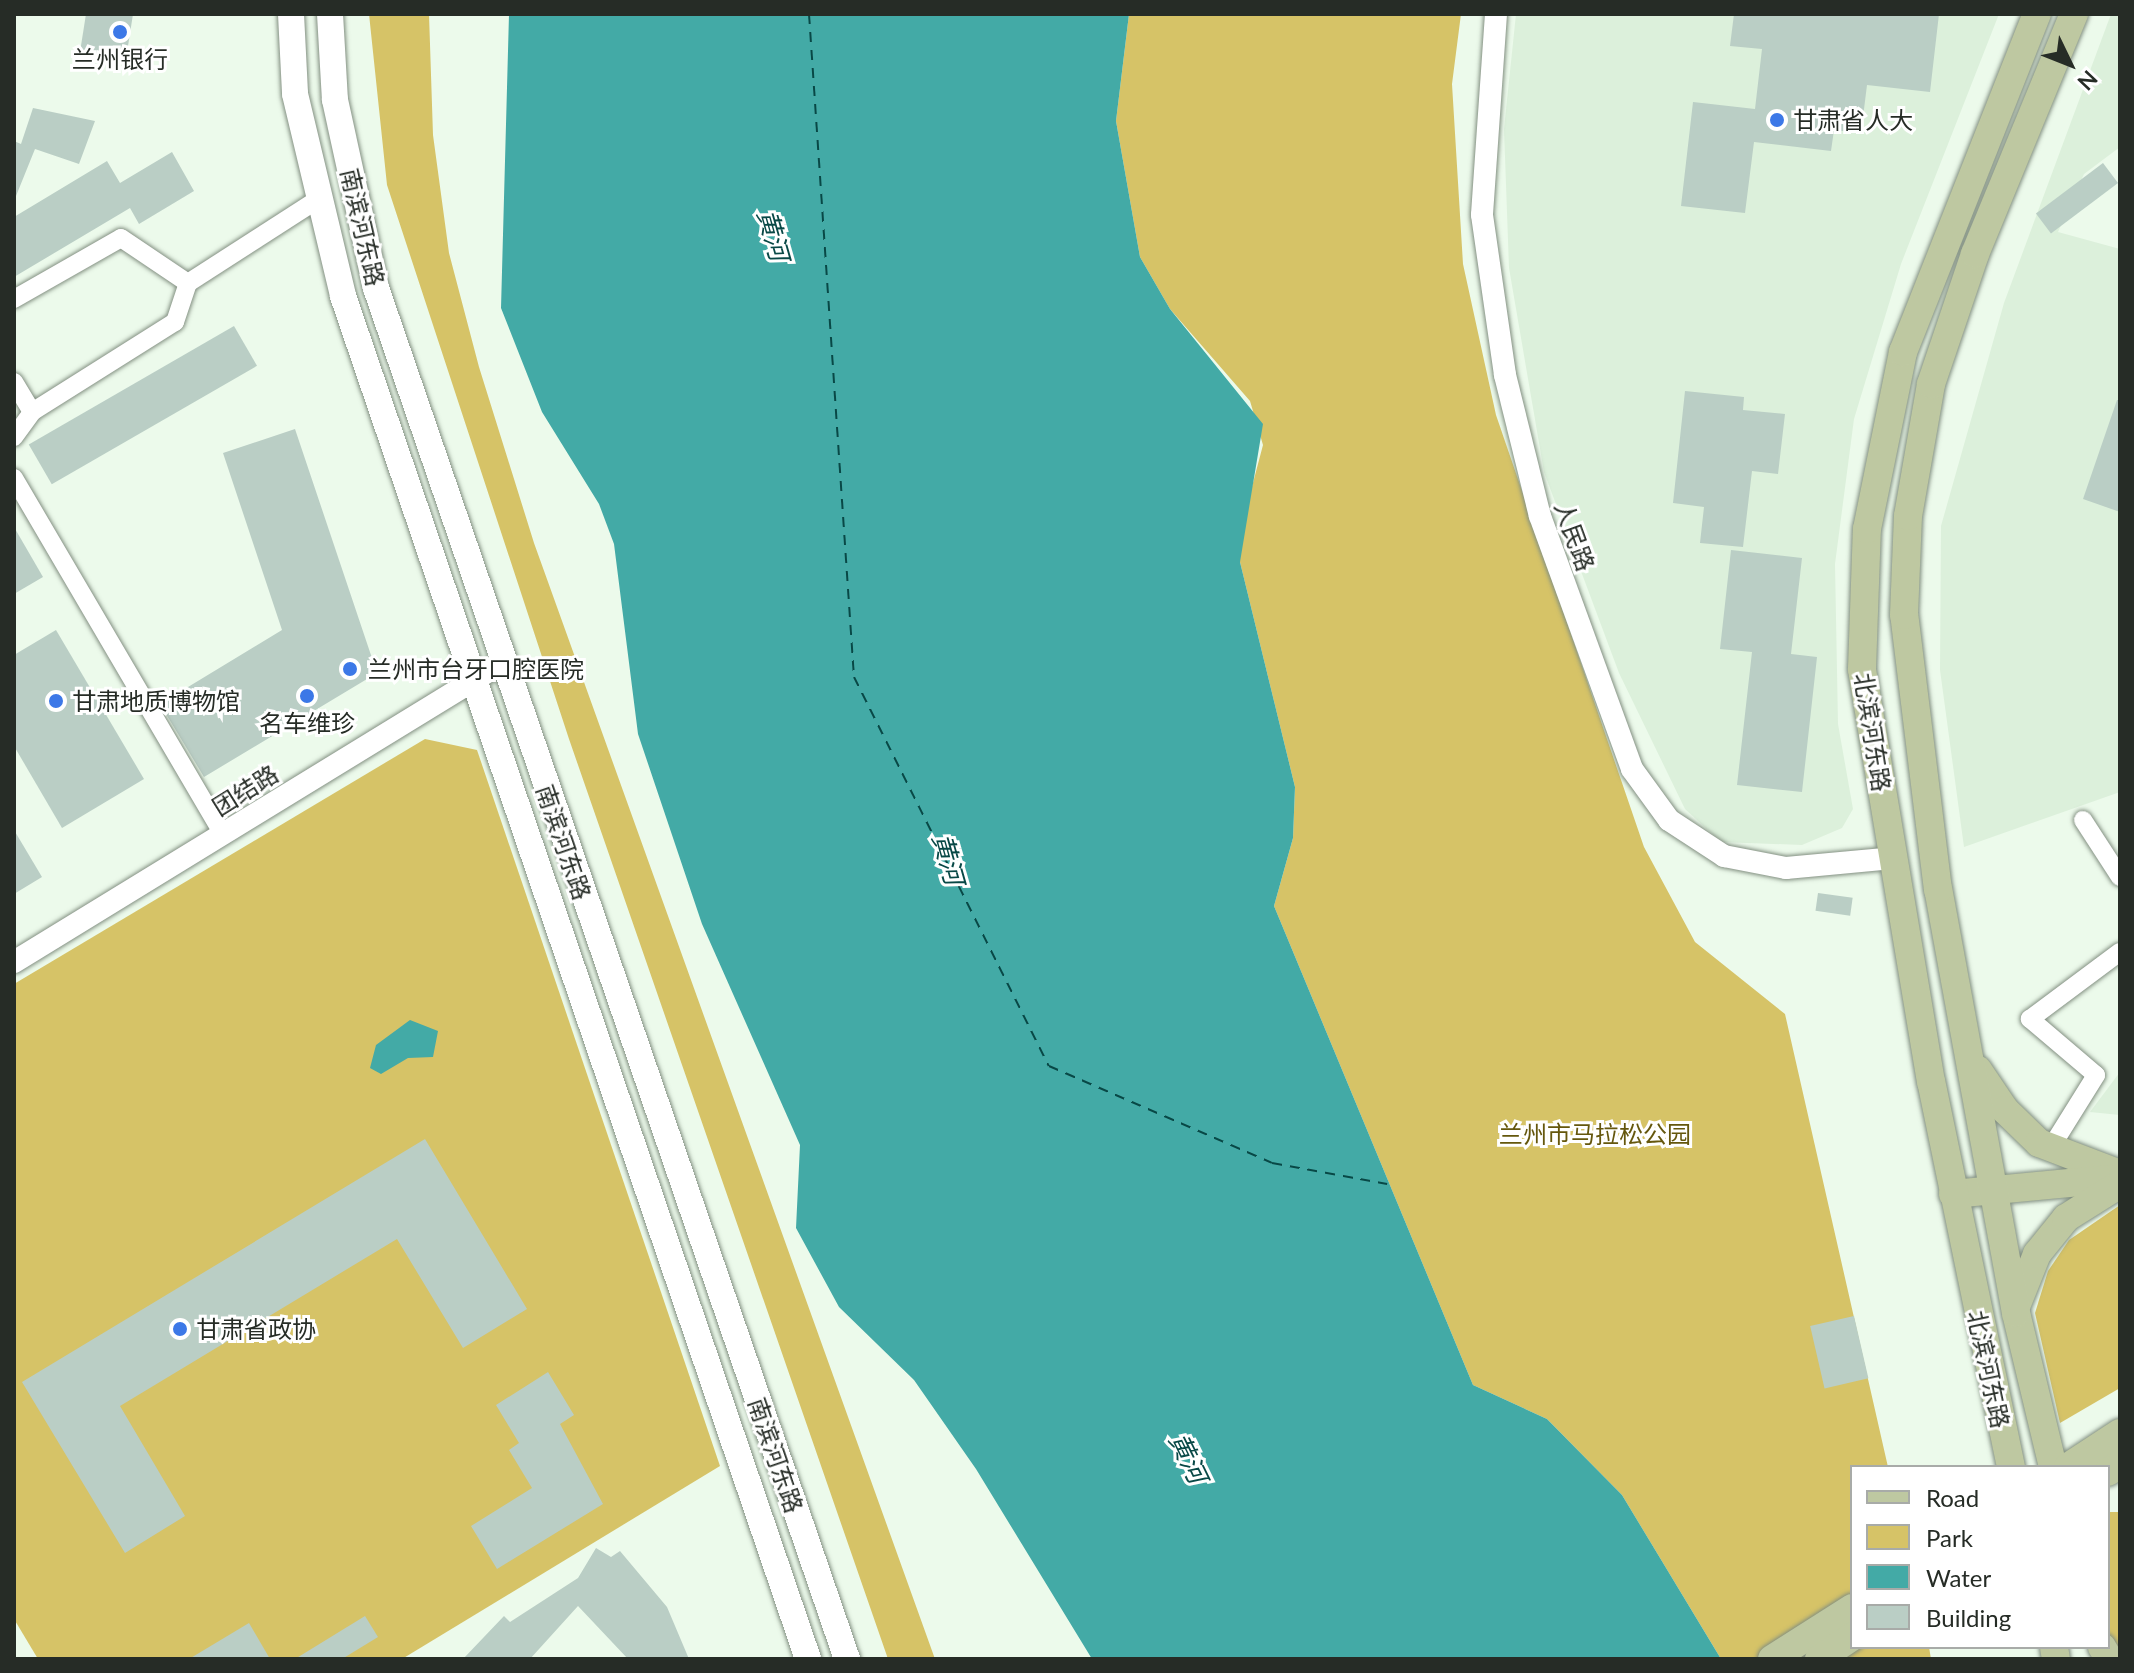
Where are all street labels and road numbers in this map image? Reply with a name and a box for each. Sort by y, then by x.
street label: 南滨河东路 [335,165,391,289]
street label: 人民路 [1549,497,1601,575]
street label: 北滨河东路 [1849,670,1897,794]
street label: 团结路 [207,759,283,821]
street label: 南滨河东路 [531,781,597,903]
street label: 北滨河东路 [1962,1307,2016,1431]
street label: 南滨河东路 [743,1394,809,1516]

